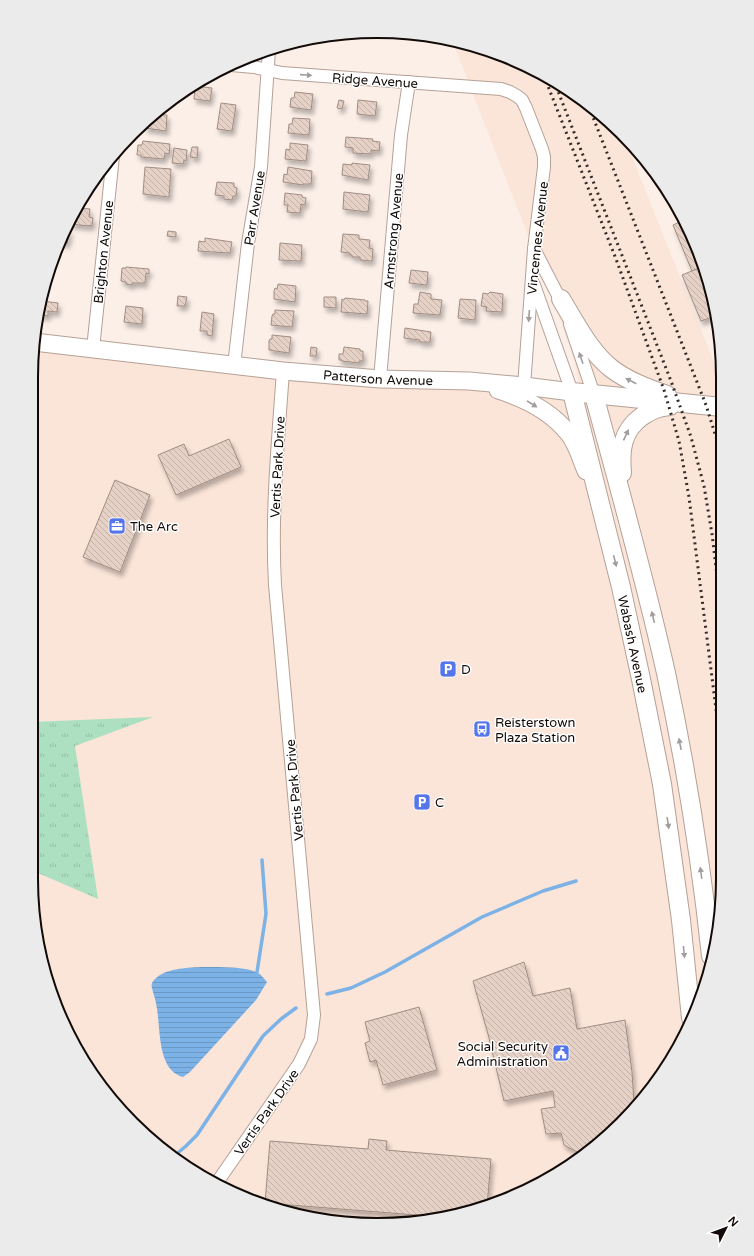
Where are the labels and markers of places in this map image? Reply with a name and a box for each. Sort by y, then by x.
office icon: The Arc [107,516,127,536]
place label: The Arc [130,519,178,535]
parking icon: D [438,659,458,679]
place label: D [461,662,471,678]
place label: Reisterstown Plaza Station [495,715,575,746]
bus stop icon: Reisterstown Plaza Station [472,719,492,739]
parking icon: C [412,792,432,812]
place label: C [435,795,444,811]
place label: Social Security Administration [457,1039,548,1070]
public building icon: Social Security Administration [551,1043,571,1063]

